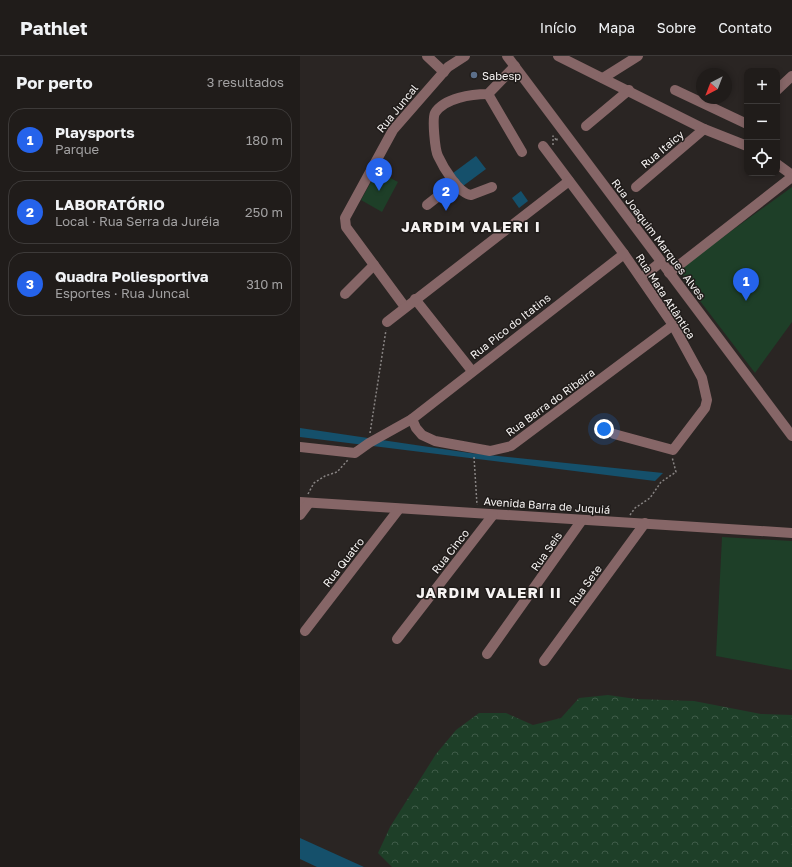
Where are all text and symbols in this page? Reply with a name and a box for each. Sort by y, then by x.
text: Pathlet [20,16,88,39]
text: Início [540,19,576,36]
text: Mapa [598,19,635,36]
text: Sobre [657,19,696,36]
text: Contato [718,19,772,36]
north arrow [696,68,732,104]
map controls [744,68,780,176]
button: + [744,68,780,104]
place label: Sabesp [482,69,521,82]
marker: Sabesp [469,70,479,80]
text: Por perto [16,72,93,93]
text: 3 resultados [207,74,284,90]
street label: Rua Juncal [374,81,421,135]
button: − [744,104,780,140]
text: Playsports [55,123,135,141]
street label: Rua Itaicy [638,127,686,171]
text: 1 [27,132,33,148]
text: 180 m [246,132,283,148]
button: locate [744,140,780,176]
text: Parque [55,141,99,157]
pin: 3 [366,158,392,191]
street label: Rua Joaquim Marques Alves [609,176,709,302]
pin: 2 [433,178,459,211]
text: LABORATÓRIO [55,195,165,213]
text: 2 [26,204,34,220]
text: 250 m [245,204,283,220]
text: Local · Rua Serra da Juréia [55,213,220,229]
district label: JARDIM VALERI I [401,217,541,235]
street label: Rua Mata Atlântica [634,251,698,341]
text: Quadra Poliesportiva [55,267,208,285]
pin: 1 [733,268,759,301]
text: 3 [26,276,34,292]
text: 310 m [246,276,283,292]
text: Esportes · Rua Juncal [55,285,190,301]
street label: Rua Pico do Itatins [467,290,553,361]
street label: Rua Barra do Ribeira [503,365,597,439]
your location [594,419,614,439]
street label: Avenida Barra de Juquiá [483,494,611,516]
street label: Rua Cinco [429,526,472,576]
street label: Rua Seis [528,529,564,573]
street label: Rua Quatro [320,534,367,589]
street label: Rua Sete [566,562,604,608]
district label: JARDIM VALERI II [416,583,562,601]

